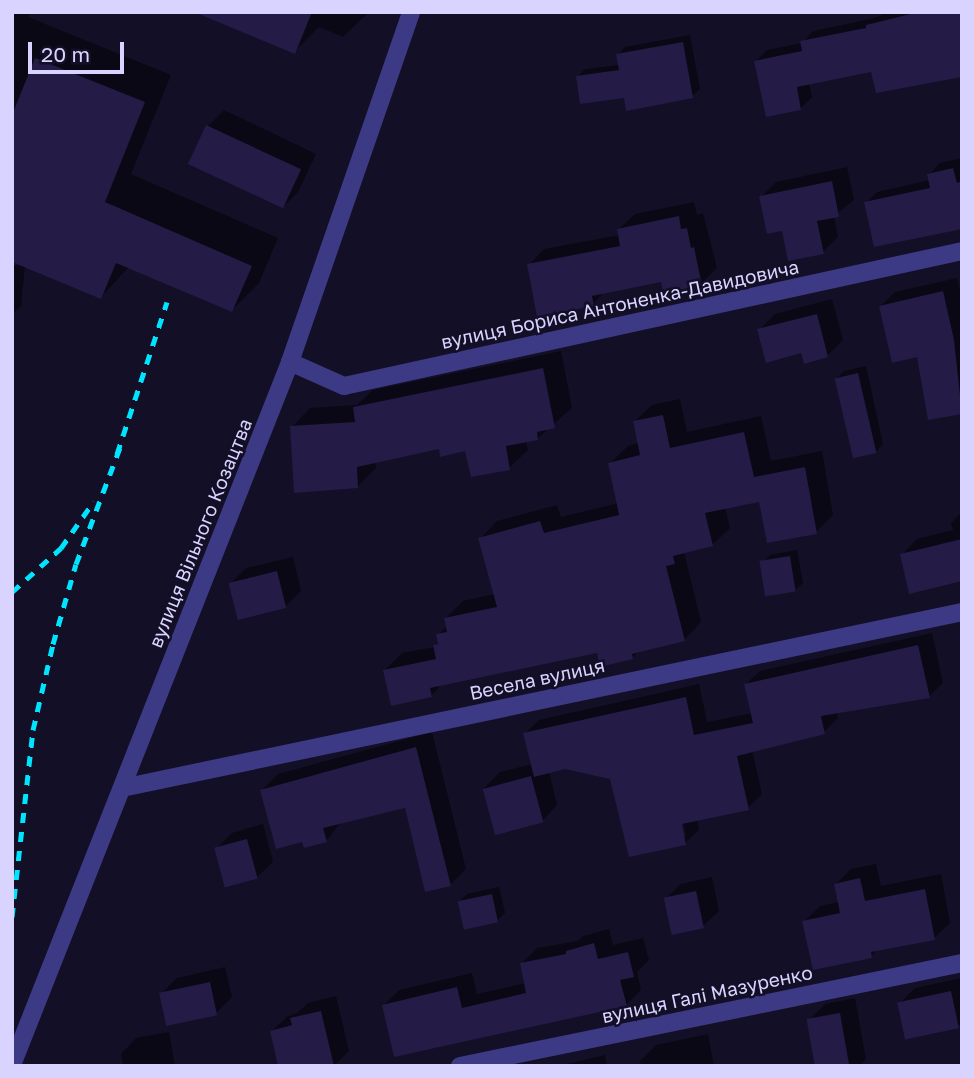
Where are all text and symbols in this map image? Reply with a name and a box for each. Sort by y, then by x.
scale bar [32,28,128,72]
text: 20 m [41,41,90,67]
street label: вулиця Бориса Антоненка-Давидовича [439,255,801,353]
street label: вулиця Вільного Козацтва [144,415,256,651]
street label: Весела вулиця [467,654,607,704]
street label: вулиця Галі Мазуренко [600,961,814,1027]

